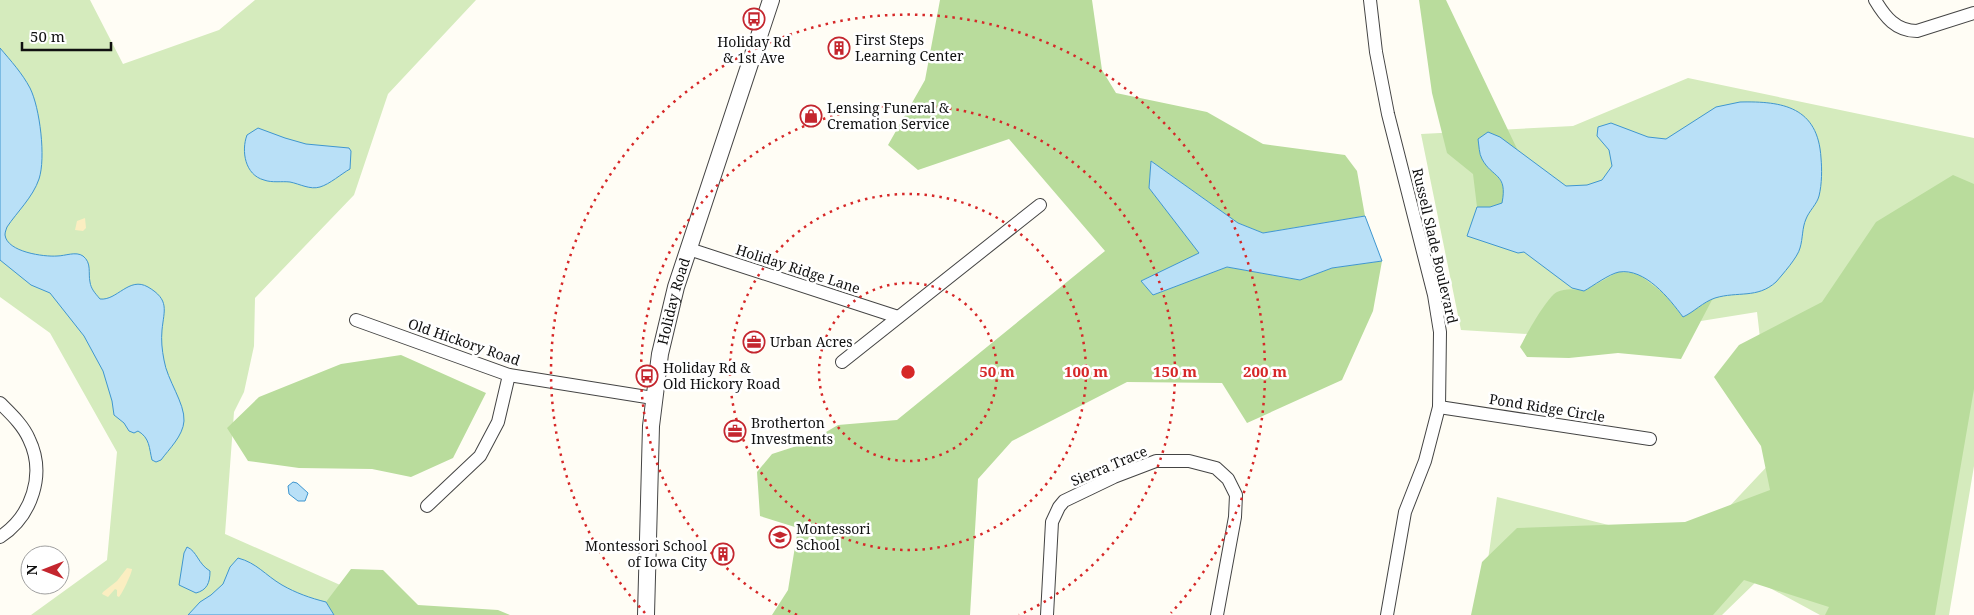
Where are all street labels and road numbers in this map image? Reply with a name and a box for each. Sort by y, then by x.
street label: Russell Slade Boulevard [1408,166,1463,326]
street label: Holiday Ridge Lane [733,239,863,298]
street label: Holiday Road [653,255,694,347]
street label: Old Hickory Road [406,313,523,370]
street label: Pond Ridge Circle [1488,389,1606,426]
street label: Sierra Trace [1068,441,1150,490]

